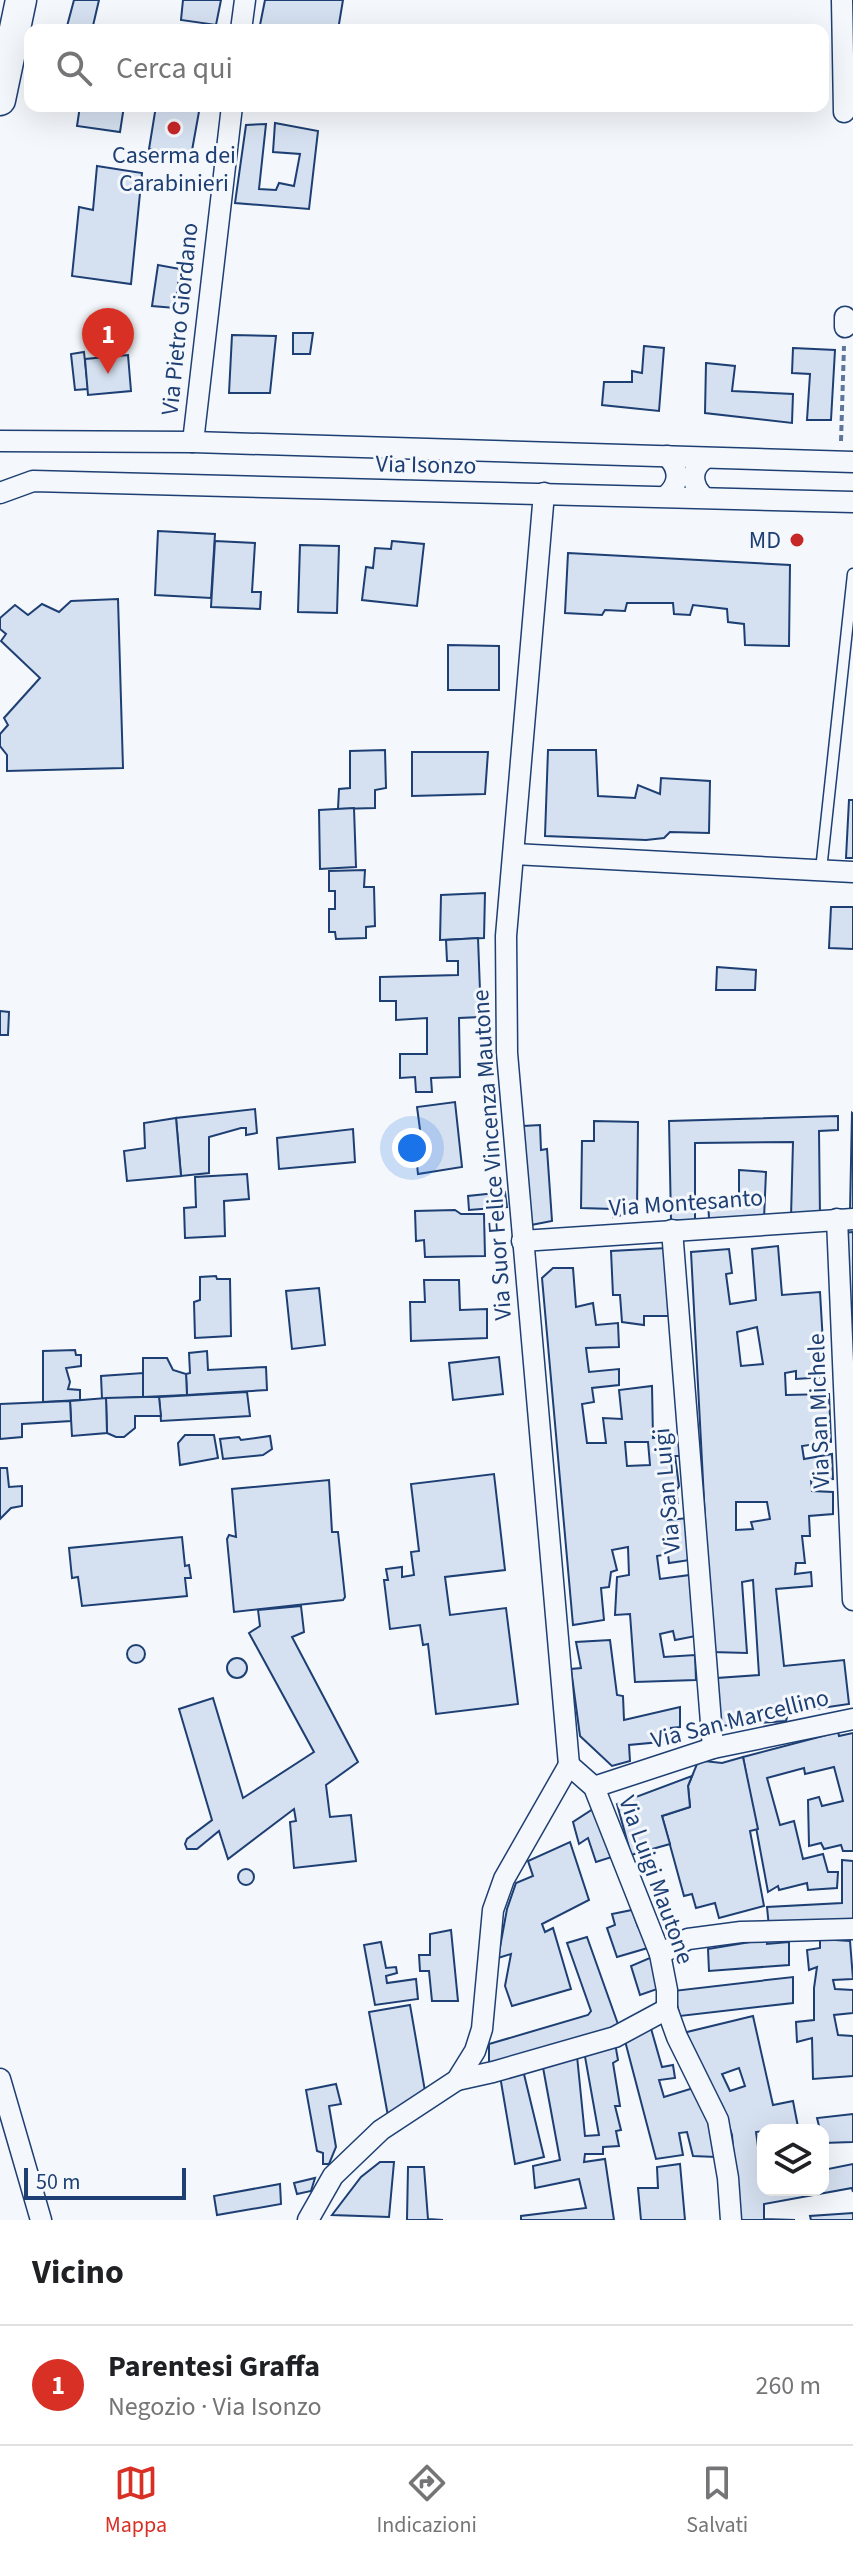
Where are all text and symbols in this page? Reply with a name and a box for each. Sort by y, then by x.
search box [24,24,829,112]
icon: search [52,46,96,90]
text: Cerca qui [116,47,233,90]
marker: Caserma dei Carabinieri [165,119,183,137]
place label: Caserma dei Carabinieri [112,138,236,201]
street label: Via Pietro Giordano [152,221,208,417]
pin: 1 [82,308,134,374]
street label: Via Isonzo [375,447,477,483]
place label: MD [749,523,781,558]
marker: MD [788,531,806,549]
street label: Via Suor Felice Vincenza Mautone [463,988,521,1322]
your location [392,1128,432,1168]
street label: Via Montesanto [608,1180,764,1226]
street label: Via San Michele [799,1333,839,1489]
street label: Via San Luigi [644,1427,690,1555]
street label: Via San Marcellino [647,1680,833,1758]
street label: Via Luigi Mautone [609,1791,703,1969]
map controls [757,2124,829,2196]
button: layers [757,2124,829,2196]
scale bar [24,2164,186,2200]
text: 50 m [36,2166,81,2198]
text: Vicino [32,2248,124,2297]
text: Parentesi Graffa [108,2345,320,2388]
text: 1 [51,2367,65,2404]
text: 260 m [755,2367,821,2404]
text: Negozio · Via Isonzo [108,2388,322,2425]
tab: Mappa [105,2461,167,2541]
tab: Indicazioni [376,2461,477,2541]
tab: Salvati [686,2461,748,2541]

